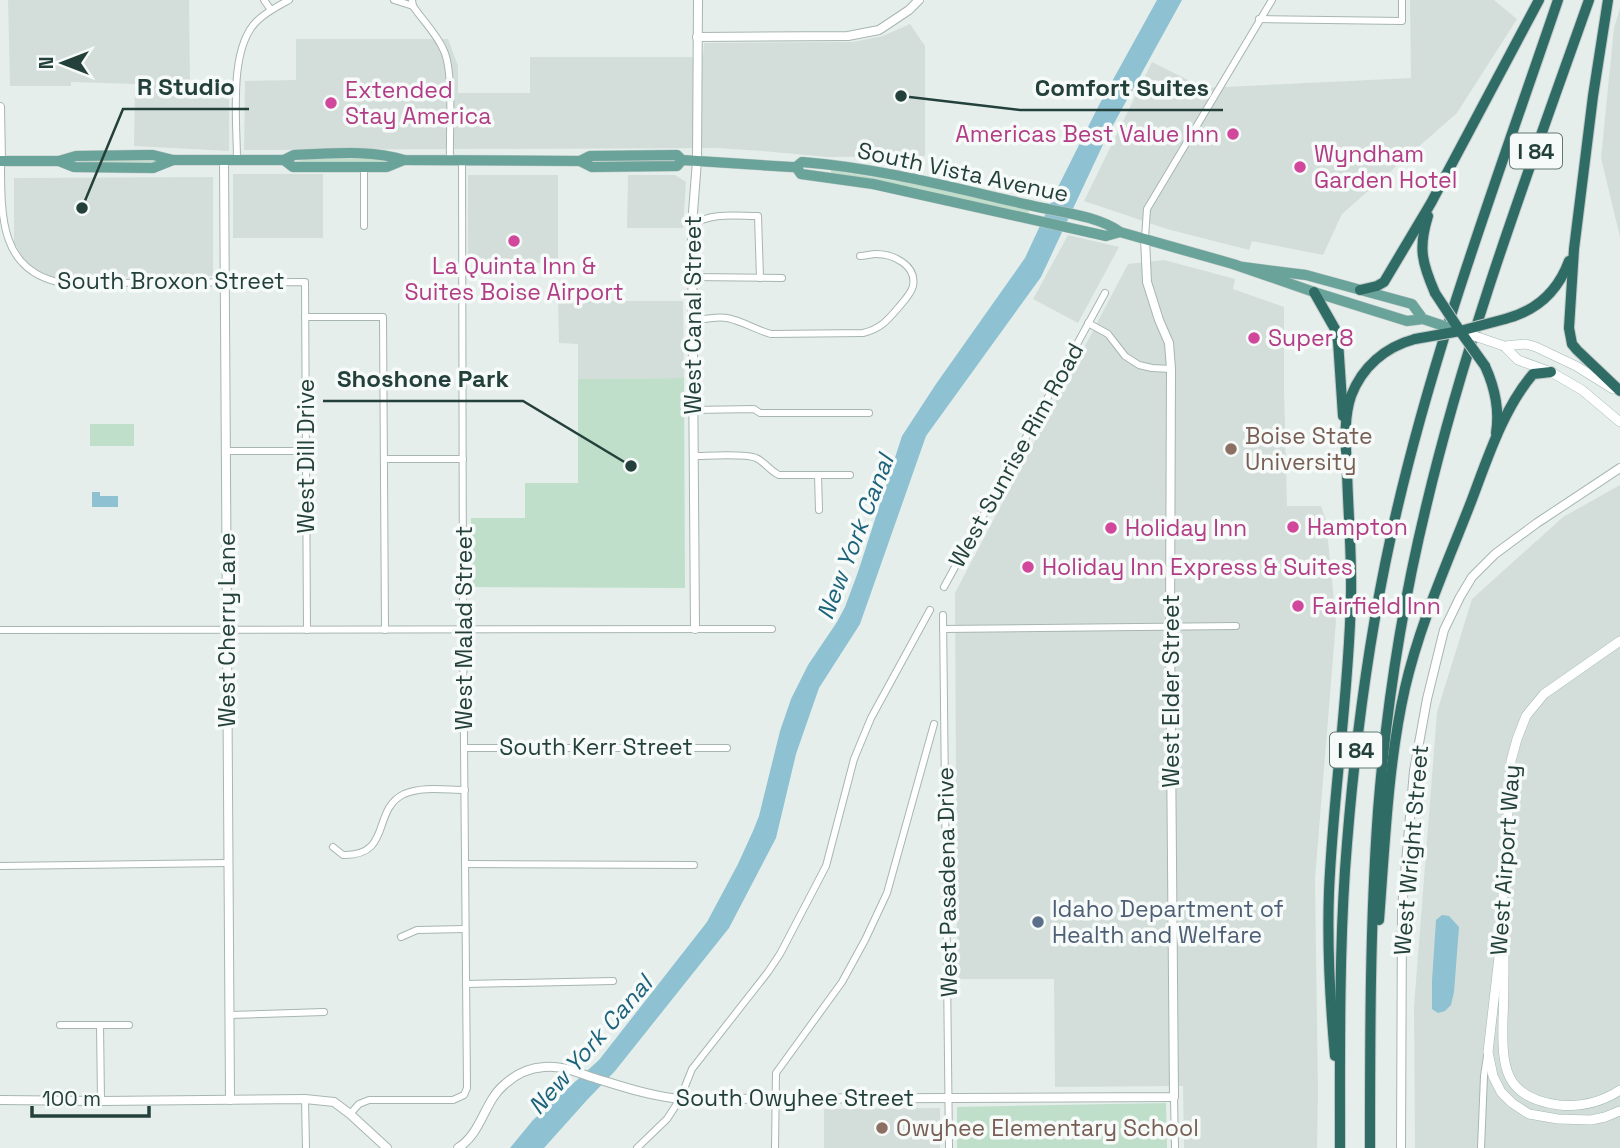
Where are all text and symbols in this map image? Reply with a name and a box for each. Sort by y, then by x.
north arrow [28,28,98,98]
text: N [34,57,59,69]
callout: R Studio [123,64,249,109]
callout: Comfort Suites [1020,65,1223,110]
text: R Studio [137,71,235,102]
text: Comfort Suites [1035,72,1209,103]
place label: Extended Stay America [345,75,491,131]
marker: Extended Stay America [323,95,339,111]
place label: Americas Best Value Inn [955,119,1219,149]
marker: Americas Best Value Inn [1225,126,1241,142]
road number: I 84 [1510,134,1562,168]
street label: South Vista Avenue [855,135,1071,209]
place label: Wyndham Garden Hotel [1314,139,1457,195]
marker: Wyndham Garden Hotel [1292,159,1308,175]
street label: West Canal Street [678,216,708,414]
marker: La Quinta Inn & Suites Boise Airport [506,233,522,249]
place label: La Quinta Inn & Suites Boise Airport [404,251,624,307]
street label: South Broxon Street [57,266,285,296]
place label: Super 8 [1268,323,1354,353]
marker: Super 8 [1246,330,1262,346]
street label: West Sunrise Rim Road [942,337,1090,573]
callout: Shoshone Park [323,356,523,401]
text: Shoshone Park [337,363,509,394]
street label: West Dill Drive [291,379,321,533]
place label: Boise State University [1245,421,1373,477]
marker: Boise State University [1223,441,1239,457]
water label: New York Canal [809,447,902,624]
place label: Hampton [1307,512,1408,542]
place label: Holiday Inn [1125,513,1247,543]
marker: Hampton [1285,519,1301,535]
marker: Holiday Inn [1103,520,1119,536]
street label: West Malad Street [449,526,479,730]
street label: West Cherry Lane [212,532,242,728]
place label: Holiday Inn Express & Suites [1042,552,1353,582]
marker: Holiday Inn Express & Suites [1020,559,1036,575]
place label: Fairfield Inn [1312,591,1441,621]
street label: West Elder Street [1156,594,1186,788]
marker: Fairfield Inn [1290,598,1306,614]
street label: South Kerr Street [499,732,693,762]
road number: I 84 [1330,732,1382,768]
street label: West Wright Street [1387,743,1435,957]
street label: West Airport Way [1483,764,1527,956]
street label: West Pasadena Drive [930,767,964,997]
place label: Idaho Department of Health and Welfare [1052,894,1284,950]
marker: Idaho Department of Health and Welfare [1030,914,1046,930]
water label: New York Canal [521,967,661,1121]
scale bar [32,1074,149,1118]
street label: South Owyhee Street [676,1083,914,1113]
text: 100 m [42,1085,101,1112]
place label: Owyhee Elementary School [896,1113,1199,1143]
marker: Owyhee Elementary School [874,1120,890,1136]

